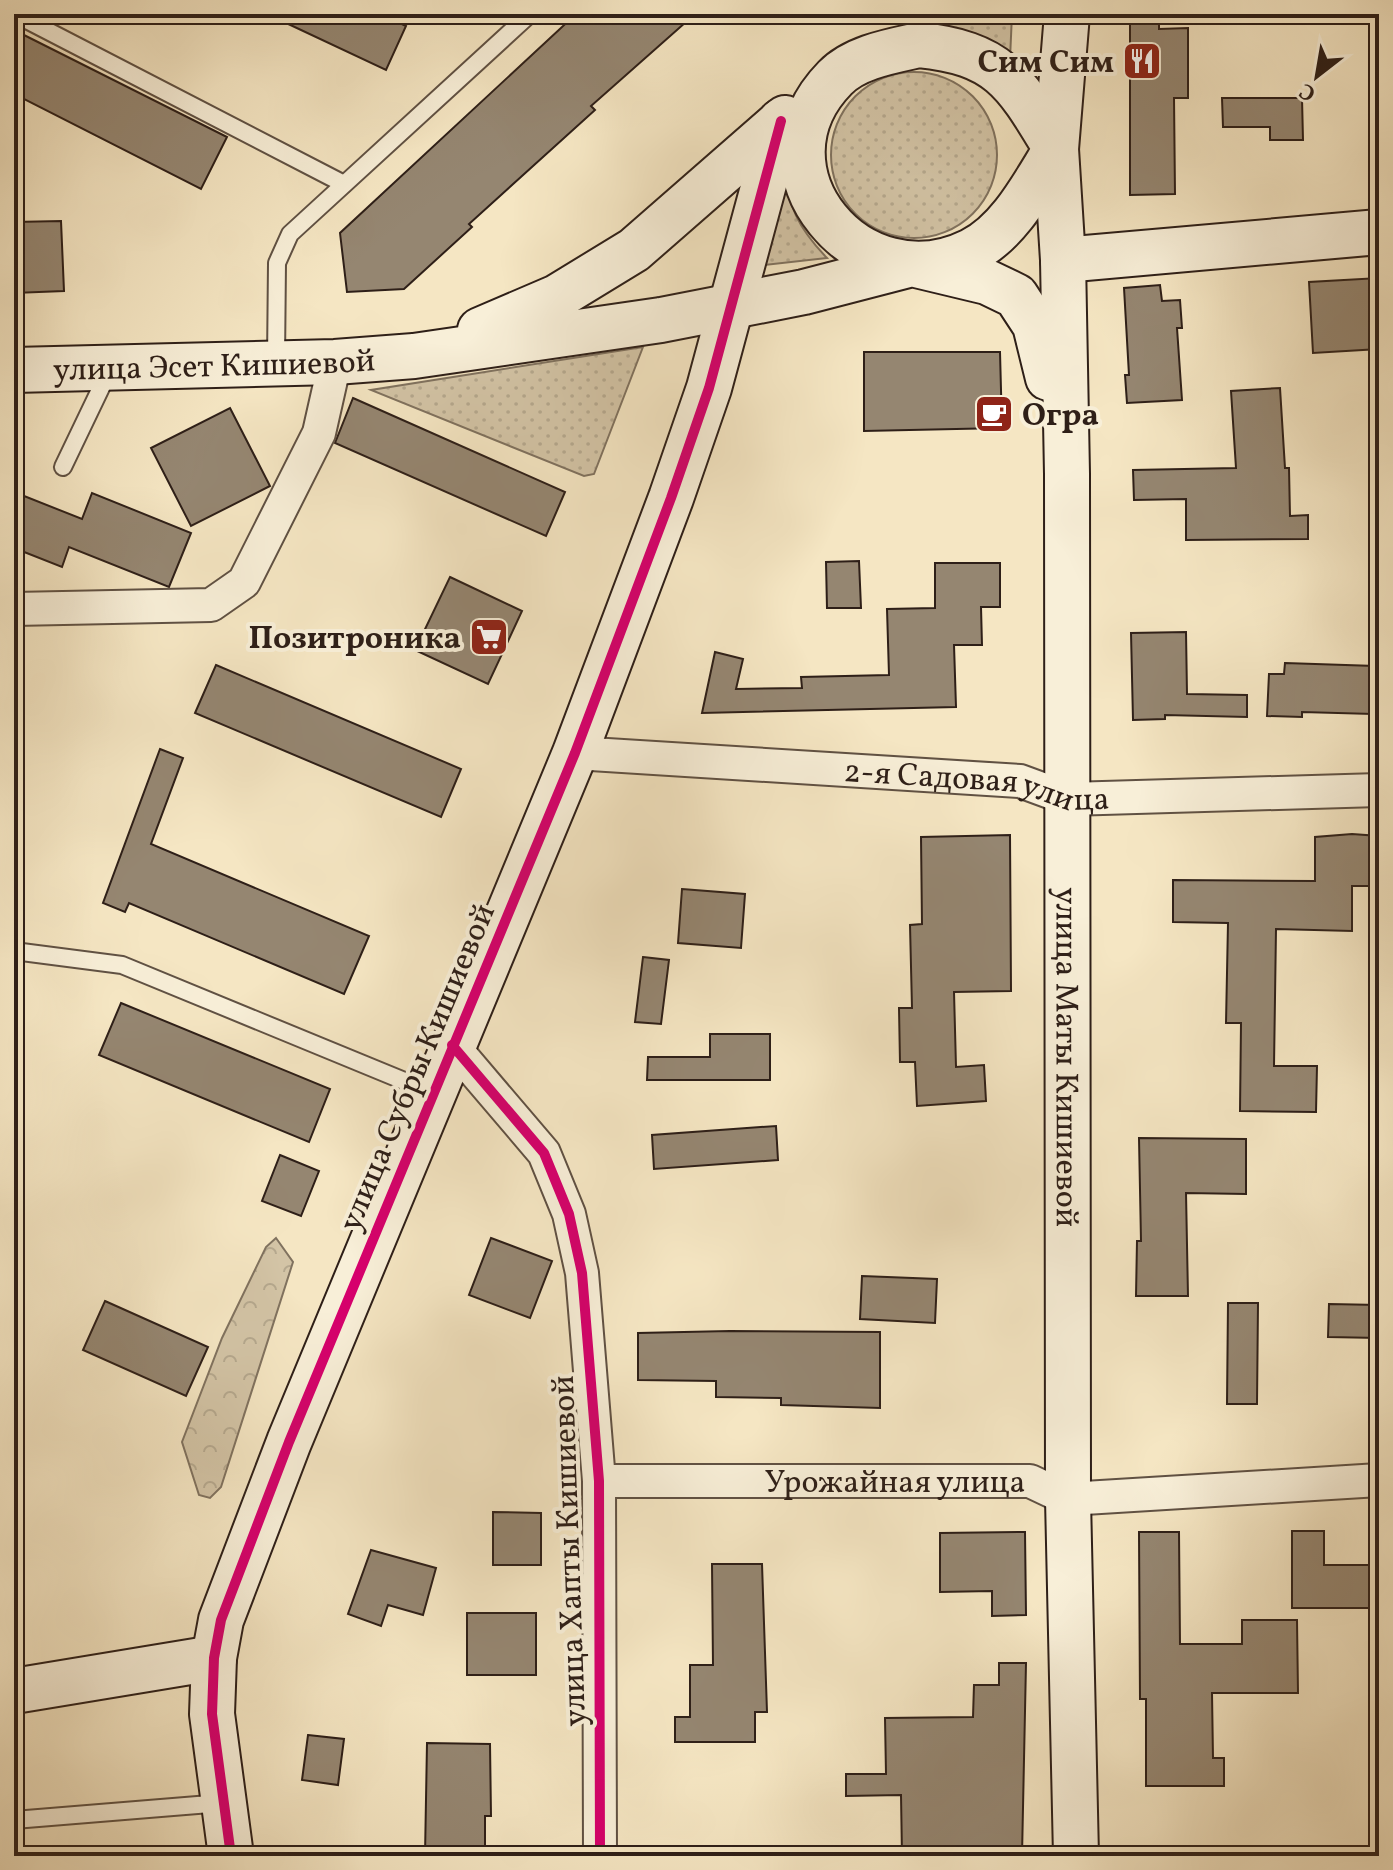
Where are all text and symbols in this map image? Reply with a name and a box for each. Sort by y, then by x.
north arrow [1277,36,1357,116]
restaurant icon: Сим Сим [1121,40,1163,82]
place label: Сим Сим [977,42,1114,86]
text: С [1294,74,1322,108]
street label: улица Эсет Кишиевой [52,340,377,394]
cafe icon: Огра [973,393,1015,435]
place label: Огра [1022,395,1099,439]
supermarket icon: Позитроника [468,616,510,658]
place label: Позитроника [248,618,461,662]
street label: 2-я Садовая улица [842,751,1110,824]
street label: улица Маты Кишиевой [1042,887,1087,1227]
street label: улица Субры Кишиевой [330,898,508,1239]
street label: улица Хапты Кишиевой [543,1375,599,1727]
street label: Урожайная улица [765,1462,1025,1506]

